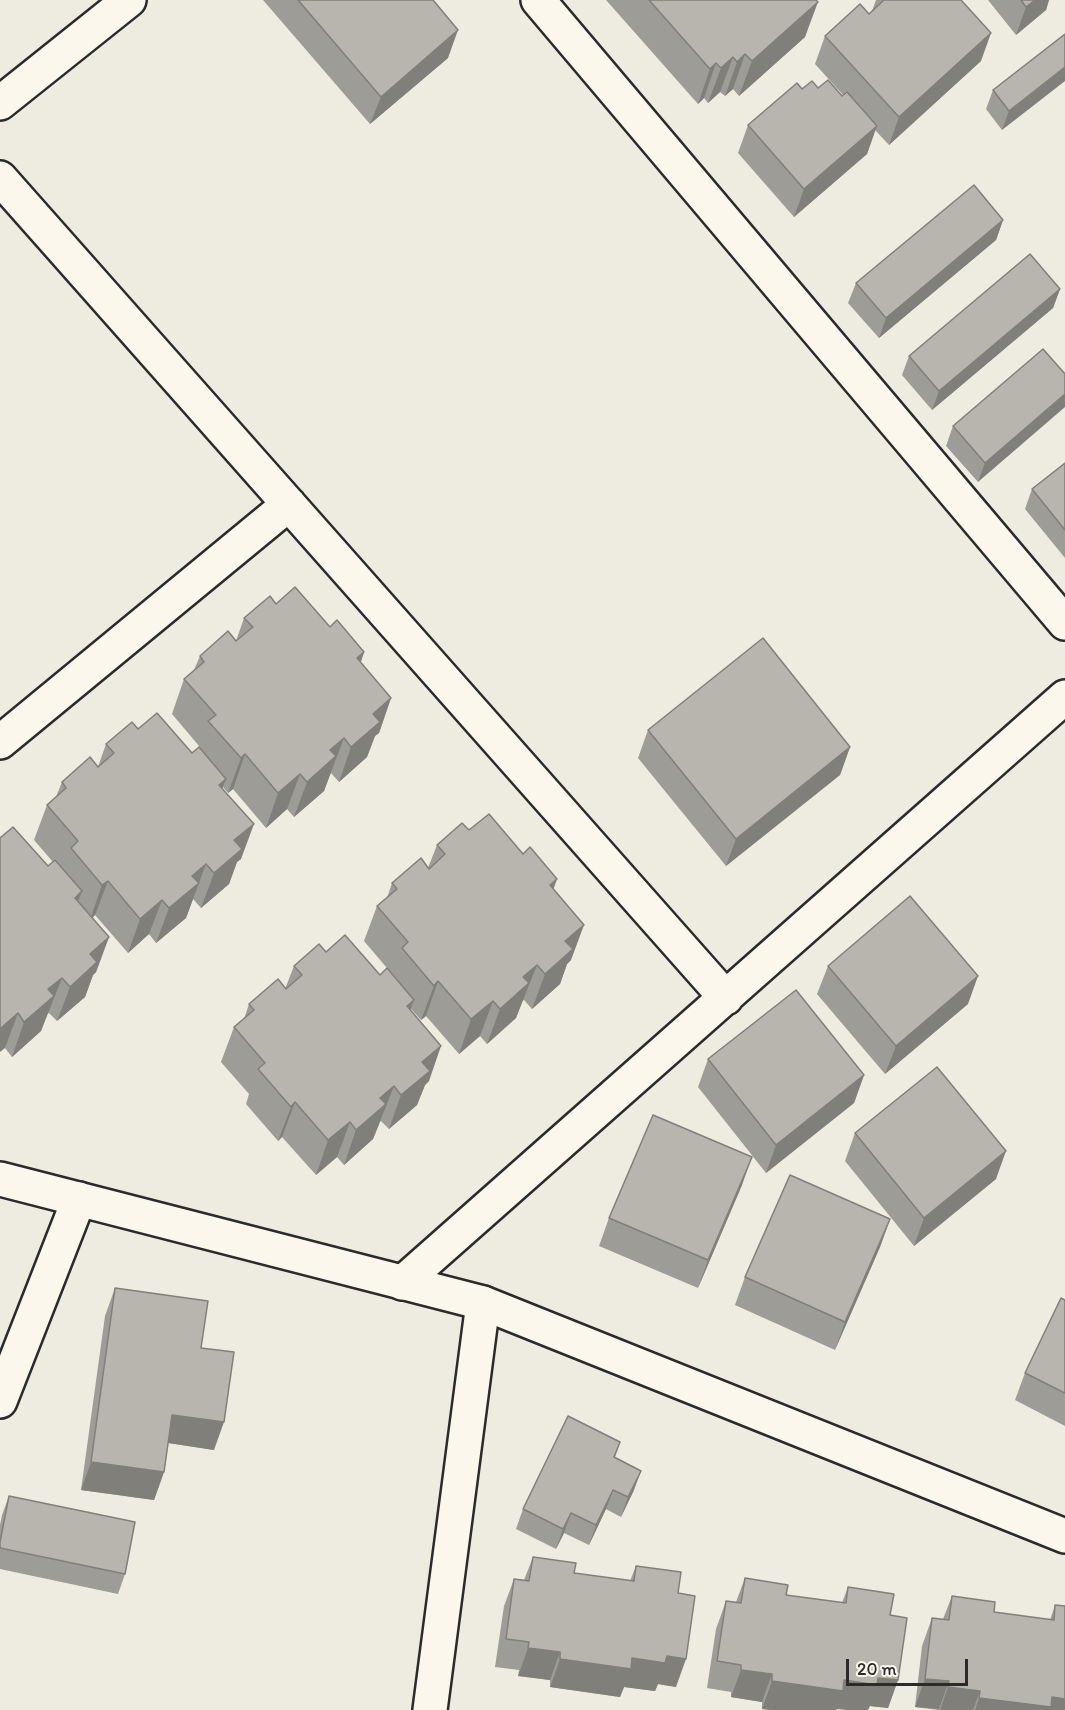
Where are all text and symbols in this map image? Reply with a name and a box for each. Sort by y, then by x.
scale bar [849,1647,970,1685]
text: 20 m [857,1658,897,1680]

